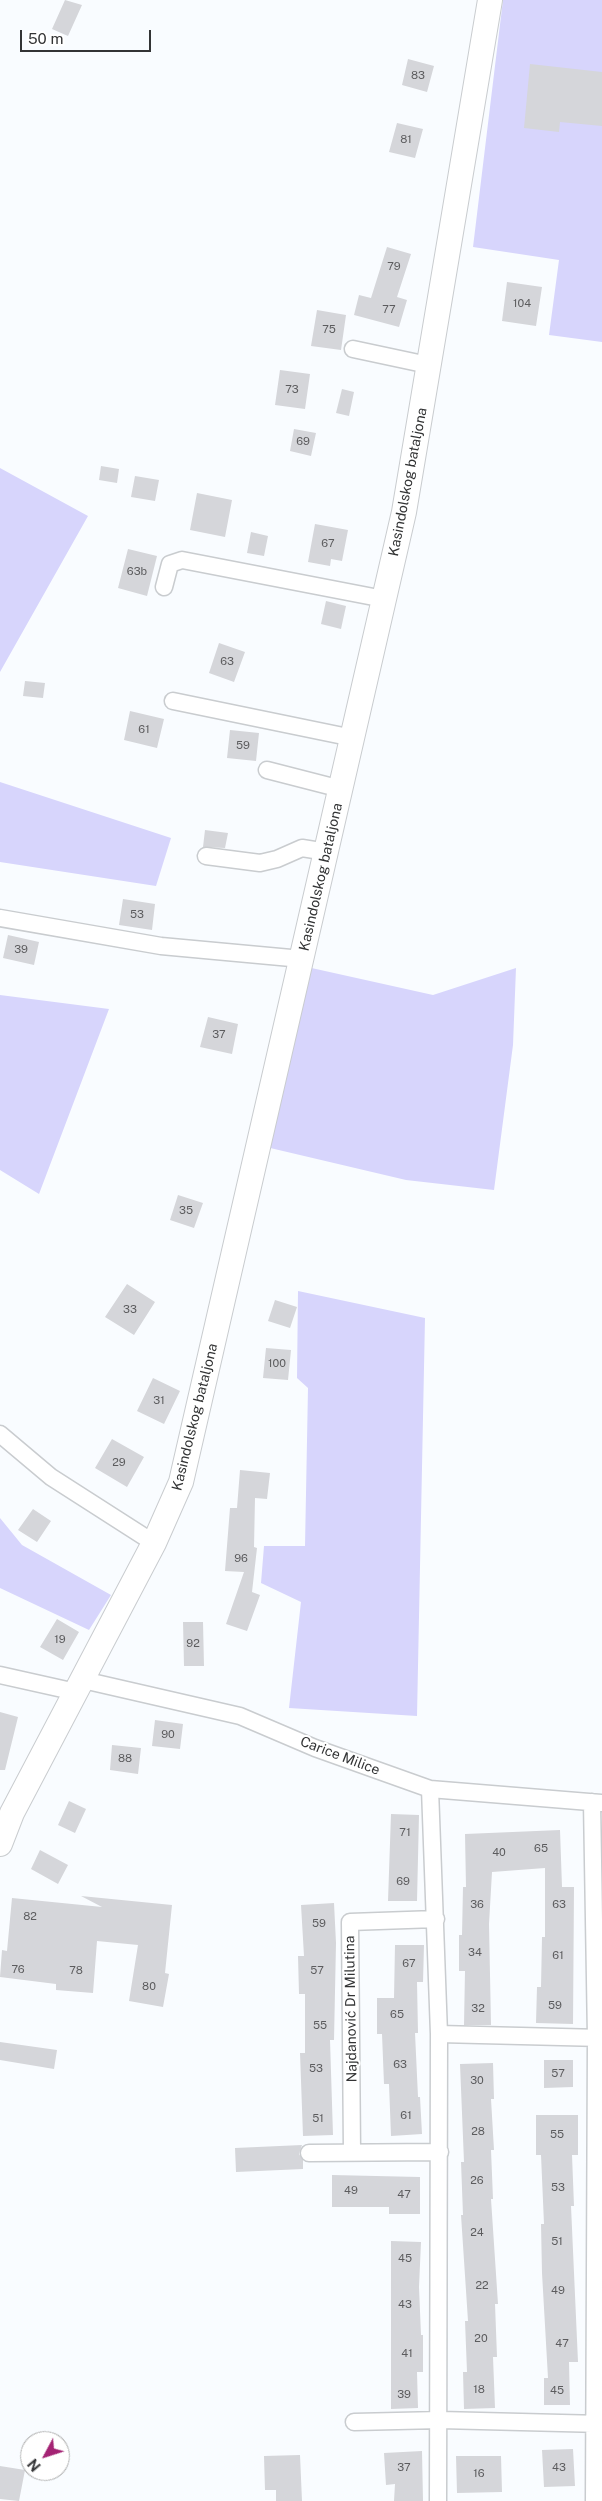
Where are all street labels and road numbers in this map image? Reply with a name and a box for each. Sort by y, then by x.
street label: Kasindolskog bataljona [385,406,431,558]
street label: Kasindolskog bataljona [296,801,346,953]
street label: Kasindolskog bataljona [169,1342,221,1492]
street label: Carice Milice [298,1733,382,1779]
street label: Najdanović Dr Milutina [341,1935,361,2083]

